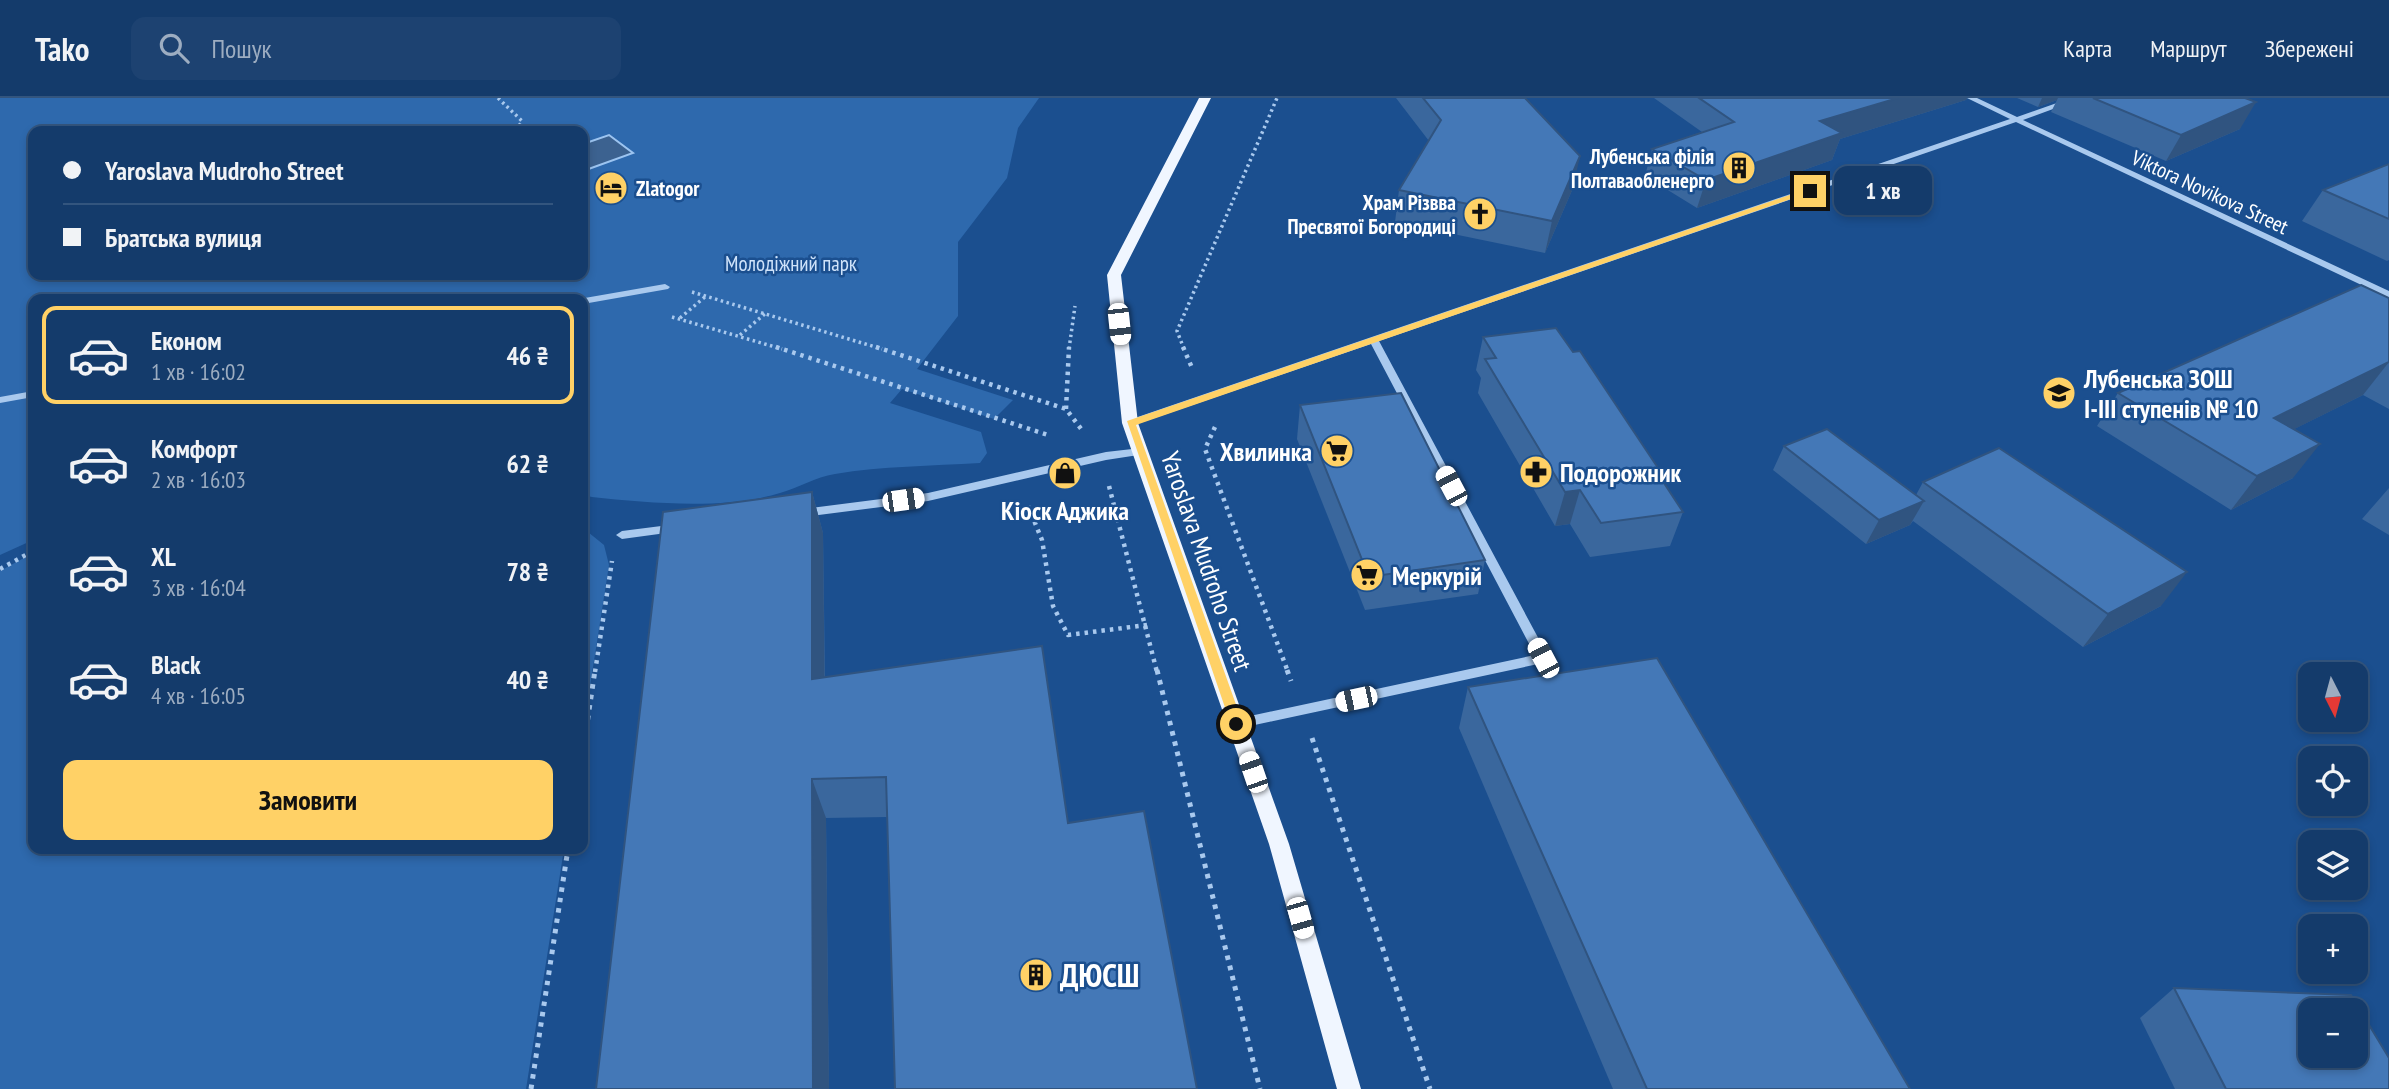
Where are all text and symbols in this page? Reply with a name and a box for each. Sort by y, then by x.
search box [131,17,621,80]
text: Tako [35,27,89,70]
icon: search [155,29,193,67]
text: Пошук [211,32,272,65]
text: Карта [2063,33,2112,64]
text: Маршрут [2150,33,2227,64]
text: Збережені [2265,33,2354,64]
place label: Лубенська філія Полтаваобленерго [1571,143,1714,194]
street label: Viktora Novikova Street [2126,143,2293,240]
building icon: Лубенська філія Полтаваобленерго [1720,149,1758,187]
text: Yaroslava Mudroho Street [105,154,343,187]
callout: 1 хв [1834,166,1932,216]
hotel icon: Zlatogor [592,169,630,207]
place label: Zlatogor [636,175,700,202]
route end [1794,175,1826,207]
text: 1 хв [1865,176,1901,205]
place label: Храм Різвва Пресвятої Богородиці [1287,189,1456,240]
church icon: Храм Різвва Пресвятої Богородиці [1461,195,1499,233]
text: Братська вулиця [105,221,262,254]
park label: Молодіжний парк [725,250,857,277]
car [1107,302,1132,346]
icon: car [67,324,130,387]
text: Економ [151,324,222,357]
text: 46 ₴ [506,339,549,372]
text: 1 хв · 16:02 [151,357,246,386]
place label: Лубенська ЗОШ І-ІІІ ступенів № 10 [2083,362,2259,425]
school or university icon: Лубенська ЗОШ І-ІІІ ступенів № 10 [2040,374,2078,412]
icon: car [67,432,130,495]
text: Комфорт [151,432,237,465]
supermarket icon: Хвилинка [1318,432,1356,470]
place label: Хвилинка [1220,435,1312,468]
text: 62 ₴ [506,447,549,480]
street label: Yaroslava Mudroho Street [1154,447,1260,675]
pharmacy icon: Подорожник [1517,453,1555,491]
shop icon: Кіоск Аджика [1046,454,1084,492]
place label: Подорожник [1560,456,1682,489]
car [1432,463,1471,509]
text: 2 хв · 16:03 [151,465,246,494]
car [881,487,926,513]
place label: Кіоск Аджика [1001,494,1129,527]
icon: car [67,540,130,603]
text: XL [151,540,176,573]
text: 78 ₴ [506,555,549,588]
supermarket icon: Меркурій [1348,556,1386,594]
place label: Меркурій [1392,559,1482,592]
text: 3 хв · 16:04 [151,573,246,602]
car [1524,635,1563,681]
icon: car [67,648,130,711]
text: Black [151,648,201,681]
north arrow [2298,662,2368,732]
map controls [2298,662,2368,1068]
text: 40 ₴ [506,663,549,696]
text: 4 хв · 16:05 [151,681,246,710]
car [1334,684,1379,714]
route start [1220,708,1252,740]
button: locate [2298,746,2368,816]
car [1237,749,1270,795]
button: Замовити [63,760,553,840]
button: layers [2298,830,2368,900]
car [1285,895,1316,941]
button: + [2298,914,2368,984]
place label: ДЮСШ [1060,954,1139,996]
building icon: ДЮСШ [1017,956,1055,994]
button: − [2298,998,2368,1068]

